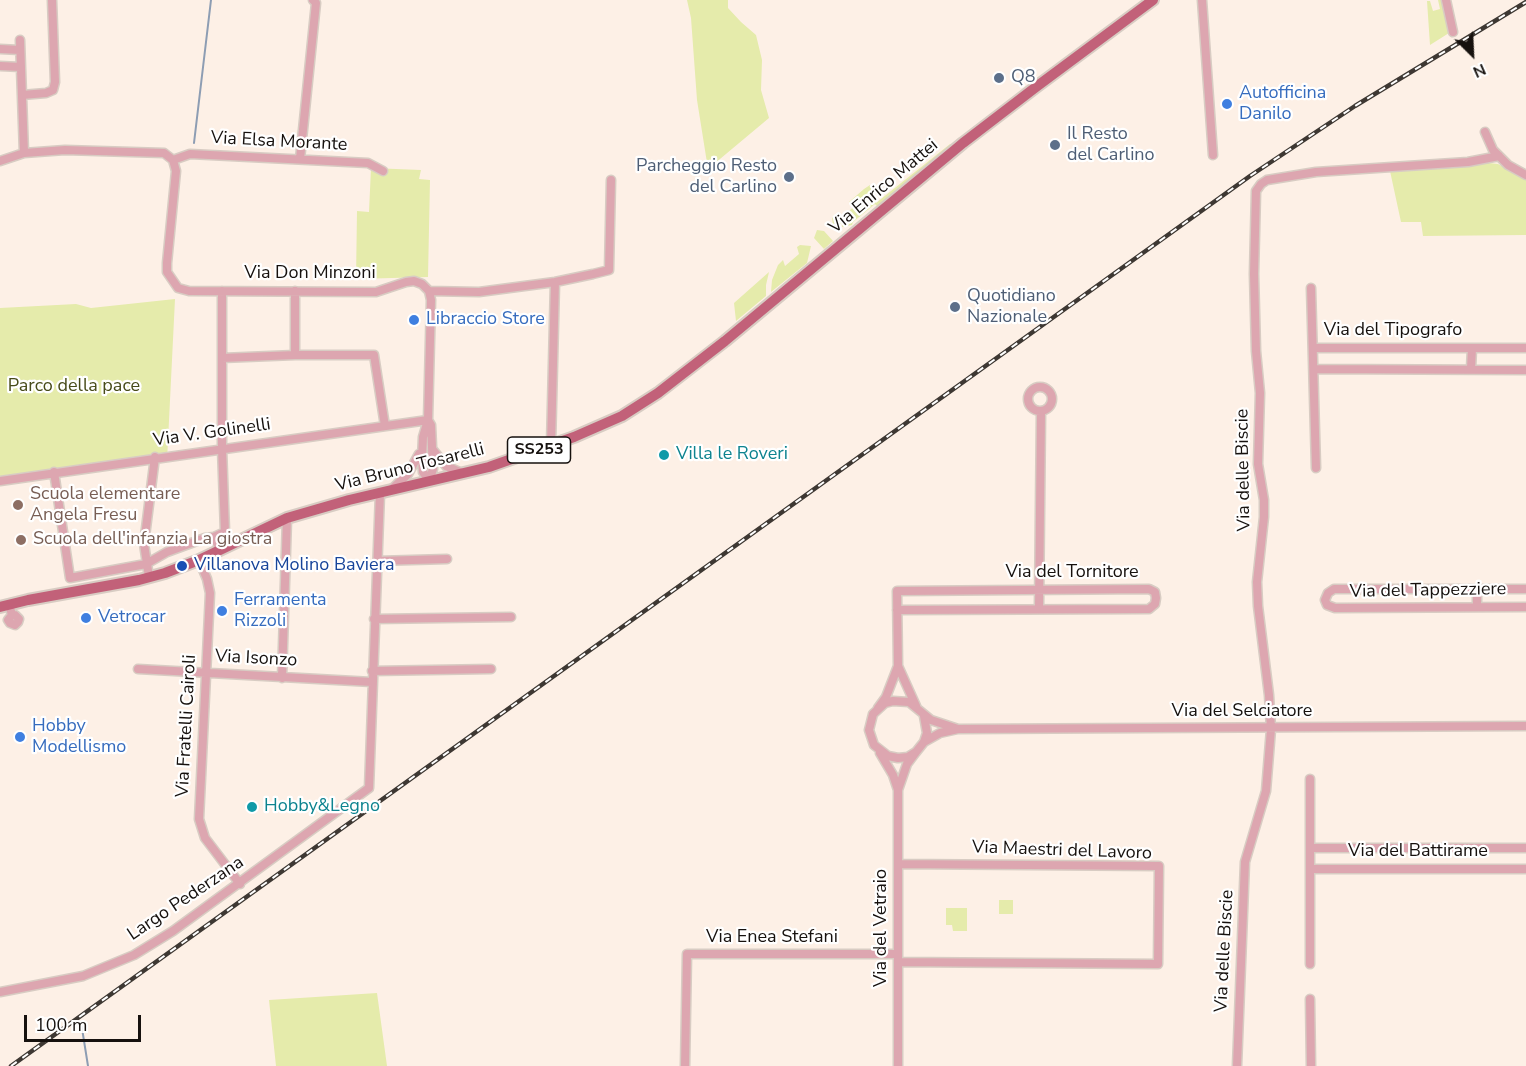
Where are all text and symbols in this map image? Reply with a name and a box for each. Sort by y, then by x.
north arrow [1442,24,1502,84]
text: N [1469,58,1489,83]
place label: Q8 [1011,67,1036,89]
marker: Q8 [992,71,1006,85]
place label: Autofficina Danilo [1239,83,1326,125]
marker: Autofficina Danilo [1220,97,1234,111]
place label: Il Resto del Carlino [1067,124,1155,166]
street label: Via Elsa Morante [210,128,348,156]
street label: Via Enrico Mattei [825,135,943,239]
marker: Il Resto del Carlino [1048,138,1062,152]
place label: Parcheggio Resto del Carlino [636,156,777,198]
marker: Parcheggio Resto del Carlino [782,170,796,184]
street label: Via Don Minzoni [244,263,376,285]
place label: Quotidiano Nazionale [967,286,1056,328]
marker: Quotidiano Nazionale [948,300,962,314]
place label: Libraccio Store [426,309,545,331]
marker: Libraccio Store [407,313,421,327]
street label: Via del Tipografo [1324,320,1462,342]
park label: Parco della pace [8,376,140,398]
street label: Via delle Biscie [1232,408,1256,532]
street label: Via V. Golinelli [152,414,272,452]
road number: SS253 [508,437,570,463]
street label: Via Bruno Tosarelli [333,439,487,497]
place label: Villa le Roveri [676,444,788,466]
marker: Villa le Roveri [657,448,671,462]
place label: Scuola elementare Angela Fresu [30,484,180,526]
marker: Scuola elementare Angela Fresu [11,498,25,512]
place label: Scuola dell'infanzia La giostra [33,529,272,551]
marker: Scuola dell'infanzia La giostra [14,533,28,547]
place label: Villanova Molino Baviera [194,555,394,577]
marker: Villanova Molino Baviera [175,559,189,573]
street label: Via del Tornitore [1005,562,1139,584]
street label: Via del Tappezziere [1350,579,1506,603]
place label: Ferramenta Rizzoli [234,590,326,632]
marker: Ferramenta Rizzoli [215,604,229,618]
place label: Vetrocar [98,607,166,629]
marker: Vetrocar [79,611,93,625]
street label: Via Isonzo [214,646,298,672]
street label: Via Fratelli Cairoli [172,654,202,798]
street label: Via del Selciatore [1172,701,1312,723]
place label: Hobby Modellismo [32,716,126,758]
marker: Hobby Modellismo [13,730,27,744]
place label: Hobby&Legno [264,796,380,818]
marker: Hobby&Legno [245,800,259,814]
street label: Via Maestri del Lavoro [972,837,1152,865]
street label: Via del Battirame [1348,841,1488,863]
street label: Largo Pederzana [124,852,248,946]
street label: Via del Vetraio [871,869,893,987]
street label: Via delle Biscie [1211,889,1239,1013]
street label: Via Enea Stefani [706,927,838,949]
scale bar [27,1003,144,1041]
text: 100 m [35,1013,87,1037]

